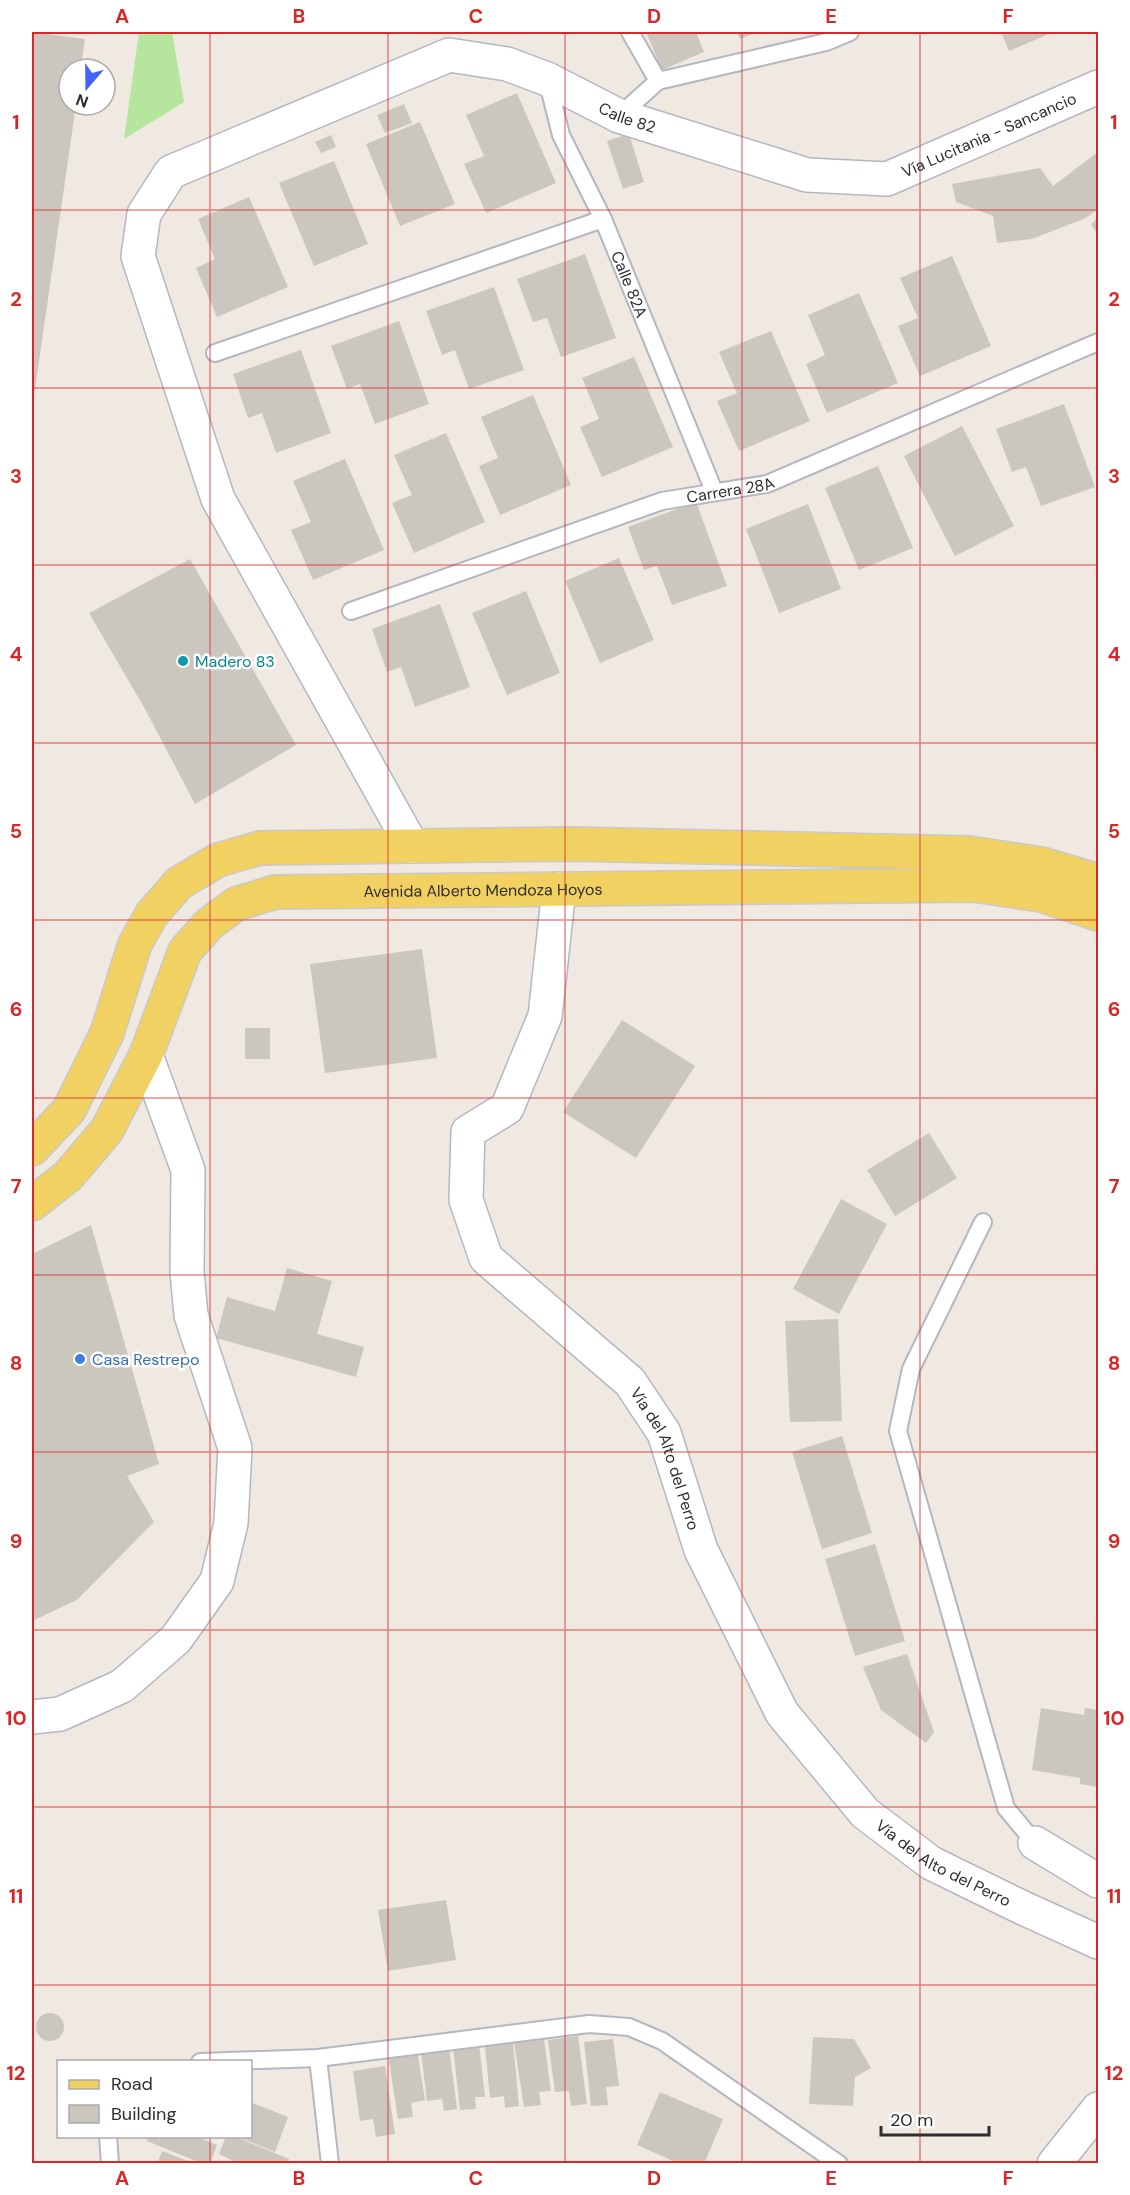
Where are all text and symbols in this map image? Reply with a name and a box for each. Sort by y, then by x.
text: A [115,3,129,29]
text: B [293,3,305,29]
text: C [469,3,483,29]
text: D [647,3,661,29]
text: E [825,3,837,29]
text: F [1002,3,1014,29]
north arrow [57,57,117,117]
street label: Vía Lucitania - Sancancio [898,88,1080,182]
text: N [73,89,91,112]
street label: Calle 82 [595,97,658,138]
text: 1 [12,109,20,135]
text: 1 [1110,109,1118,135]
street label: Calle 82A [606,248,652,321]
text: 2 [10,286,22,312]
text: 2 [1108,286,1120,312]
text: 3 [10,463,22,489]
text: 3 [1108,463,1120,489]
street label: Carrera 28A [685,472,778,508]
text: 4 [10,641,23,667]
text: 4 [1108,641,1121,667]
place label: Madero 83 [195,651,275,672]
marker: Madero 83 [176,654,190,668]
text: 5 [10,818,22,844]
text: 5 [1108,818,1120,844]
street label: Avenida Alberto Mendoza Hoyos [363,879,603,902]
text: 6 [10,996,22,1022]
text: 6 [1108,996,1120,1022]
text: 7 [11,1173,22,1199]
text: 7 [1109,1173,1120,1199]
place label: Casa Restrepo [92,1349,199,1370]
text: 8 [10,1350,22,1376]
text: 8 [1108,1350,1120,1376]
marker: Casa Restrepo [73,1352,87,1366]
street label: Vía del Alto del Perro [625,1383,704,1533]
text: 9 [10,1528,22,1554]
text: 9 [1108,1528,1120,1554]
text: 10 [5,1705,27,1731]
text: 10 [1103,1705,1125,1731]
street label: Vía del Alto del Perro [871,1815,1014,1911]
text: 11 [9,1883,23,1909]
text: 11 [1107,1883,1121,1909]
text: 12 [7,2060,25,2086]
legend [57,2060,252,2138]
text: 12 [1105,2060,1123,2086]
text: Road [111,2072,153,2096]
scale bar [881,2099,989,2137]
text: Building [111,2102,176,2126]
text: 20 m [890,2108,933,2132]
text: A [115,2165,129,2191]
text: B [293,2165,305,2191]
text: C [469,2165,483,2191]
text: D [647,2165,661,2191]
text: E [825,2165,837,2191]
text: F [1002,2165,1014,2191]

